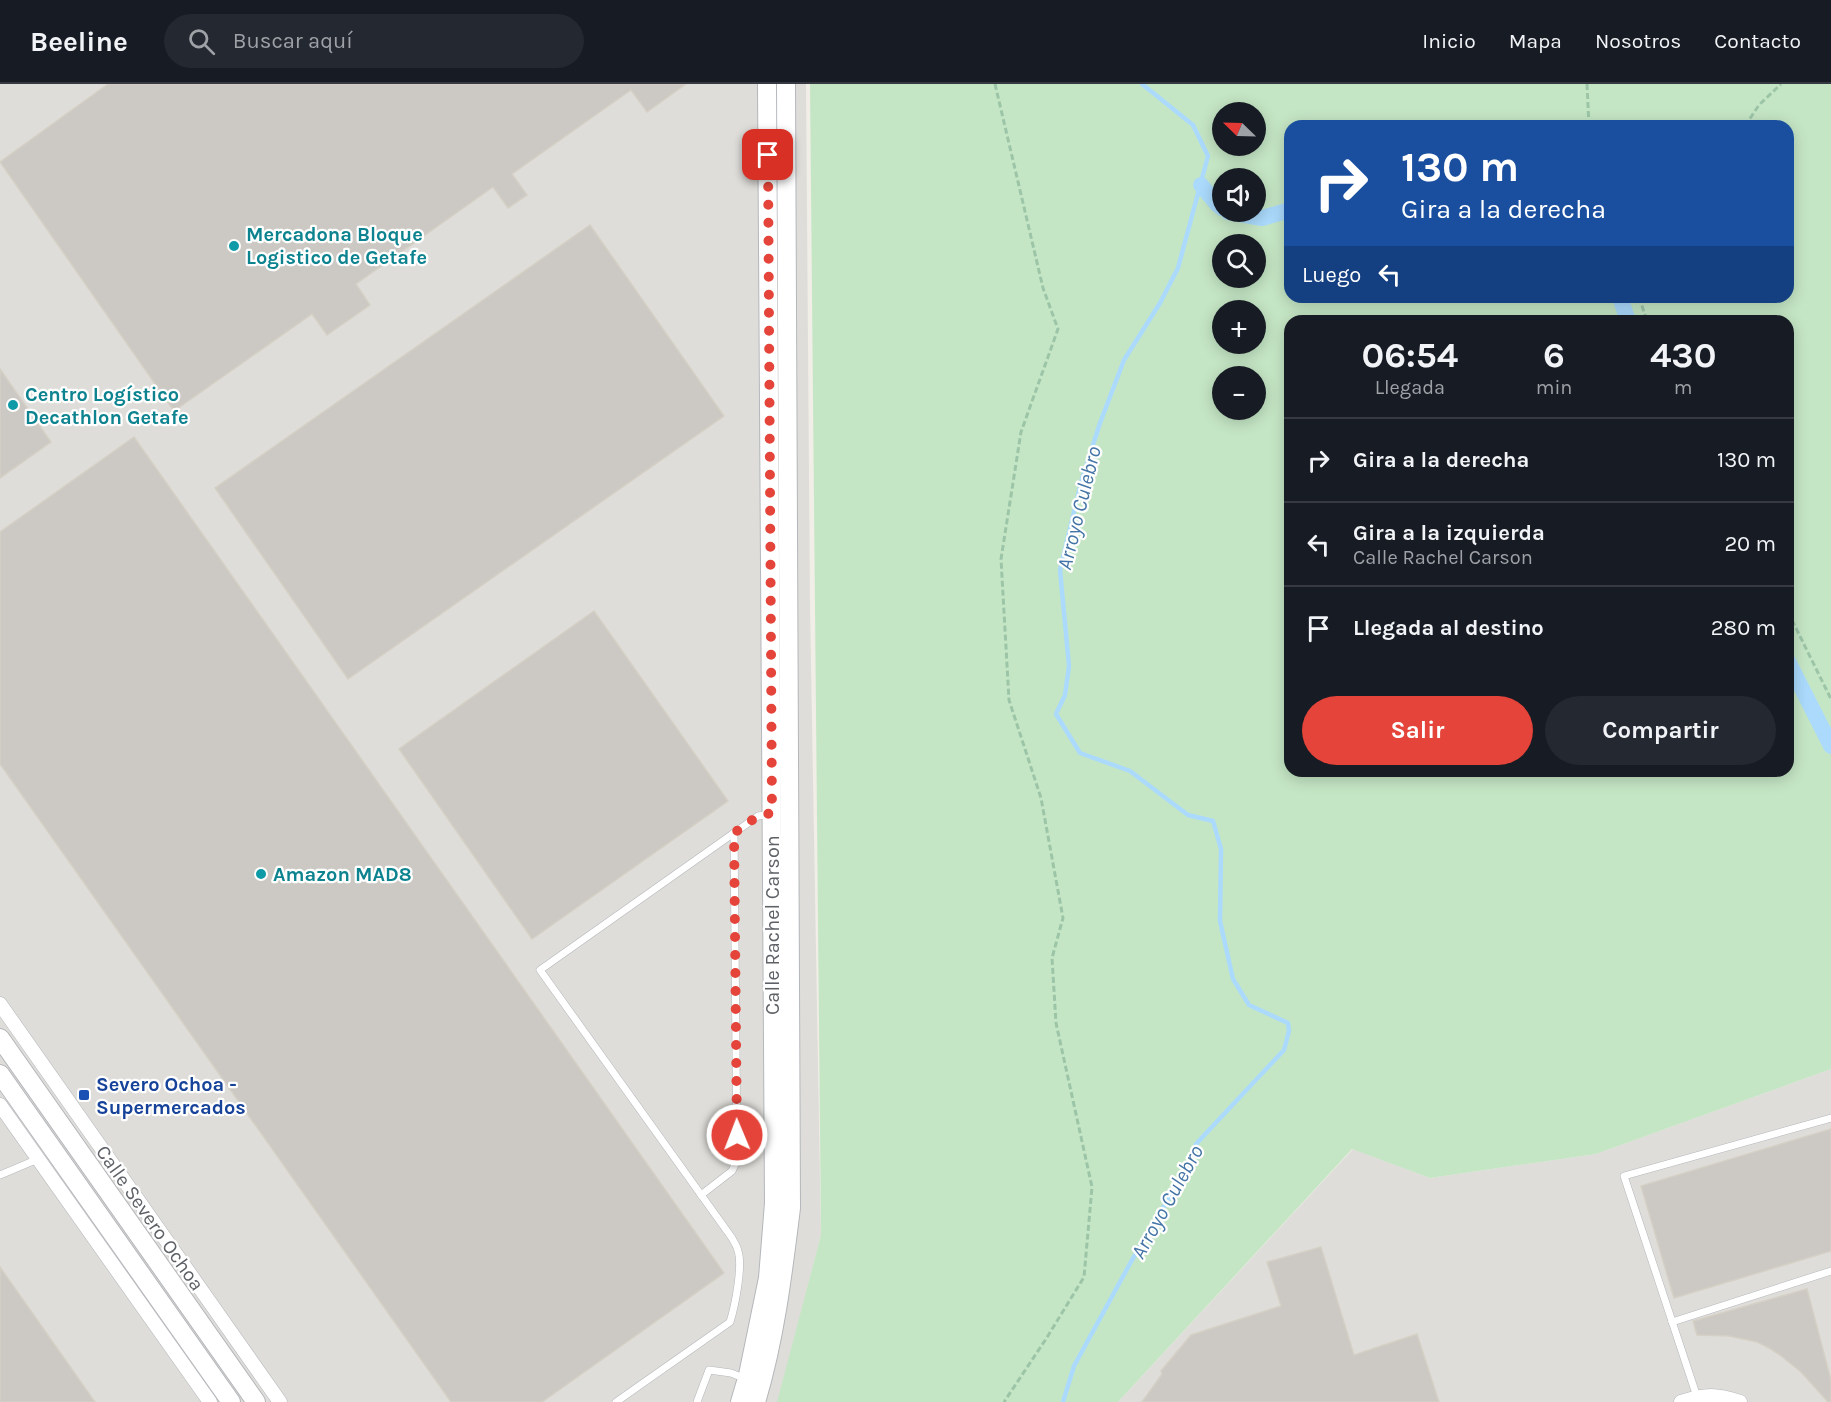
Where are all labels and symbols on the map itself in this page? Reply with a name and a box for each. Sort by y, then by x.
north arrow [1212,102,1266,156]
pin [742,129,793,180]
place label: Mercadona Bloque Logistico de Getafe [246,223,427,269]
marker: Mercadona Bloque Logistico de Getafe [227,239,241,253]
place label: Centro Logístico Decathlon Getafe [25,383,189,429]
marker: Centro Logístico Decathlon Getafe [6,398,20,412]
water label: Arroyo Culebro [1052,443,1106,572]
street label: Calle Rachel Carson [761,835,784,1015]
place label: Amazon MAD8 [273,863,412,886]
marker: Amazon MAD8 [254,867,268,881]
place label: Severo Ochoa - Supermercados [96,1073,246,1119]
marker: Severo Ochoa - Supermercados [77,1088,91,1102]
position arrow [705,1103,769,1167]
water label: Arroyo Culebro [1126,1140,1208,1263]
street label: Calle Severo Ochoa [91,1141,209,1295]

